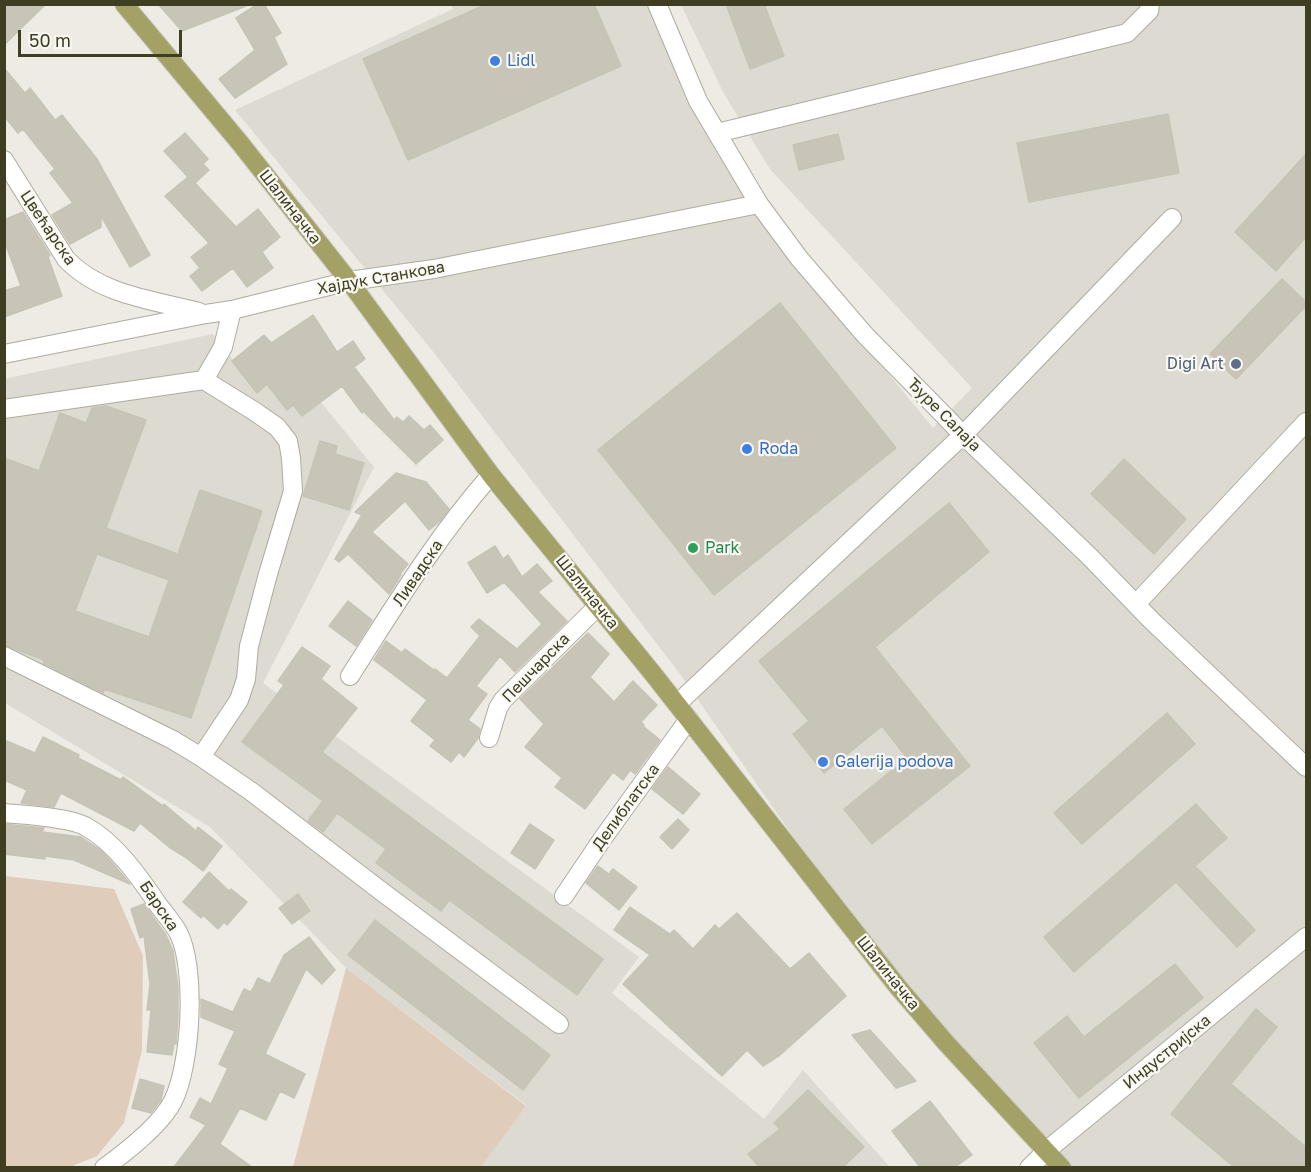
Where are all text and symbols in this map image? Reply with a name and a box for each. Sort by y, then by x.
scale bar [21,18,184,56]
text: 50 m [29,29,71,51]
place label: Lidl [507,51,535,71]
marker: Lidl [488,54,502,68]
street label: Шалиначка [255,166,325,248]
street label: Цвећарска [16,187,80,269]
street label: Хајдук Станкова [316,257,446,299]
place label: Digi Art [1167,354,1224,374]
marker: Digi Art [1229,357,1243,371]
street label: Ђуре Салаја [903,374,985,456]
place label: Roda [759,439,798,459]
marker: Roda [740,442,754,456]
street label: Ливадска [389,536,447,610]
place label: Park [705,538,740,558]
marker: Park [686,541,700,555]
street label: Шалиначка [551,551,623,633]
street label: Пешчарска [498,629,574,707]
place label: Galerija podova [835,752,953,772]
marker: Galerija podova [816,755,830,769]
street label: Делиблатска [588,760,664,854]
street label: Барска [135,877,183,935]
street label: Шалиначка [852,932,924,1014]
street label: Индустријска [1119,1011,1215,1093]

